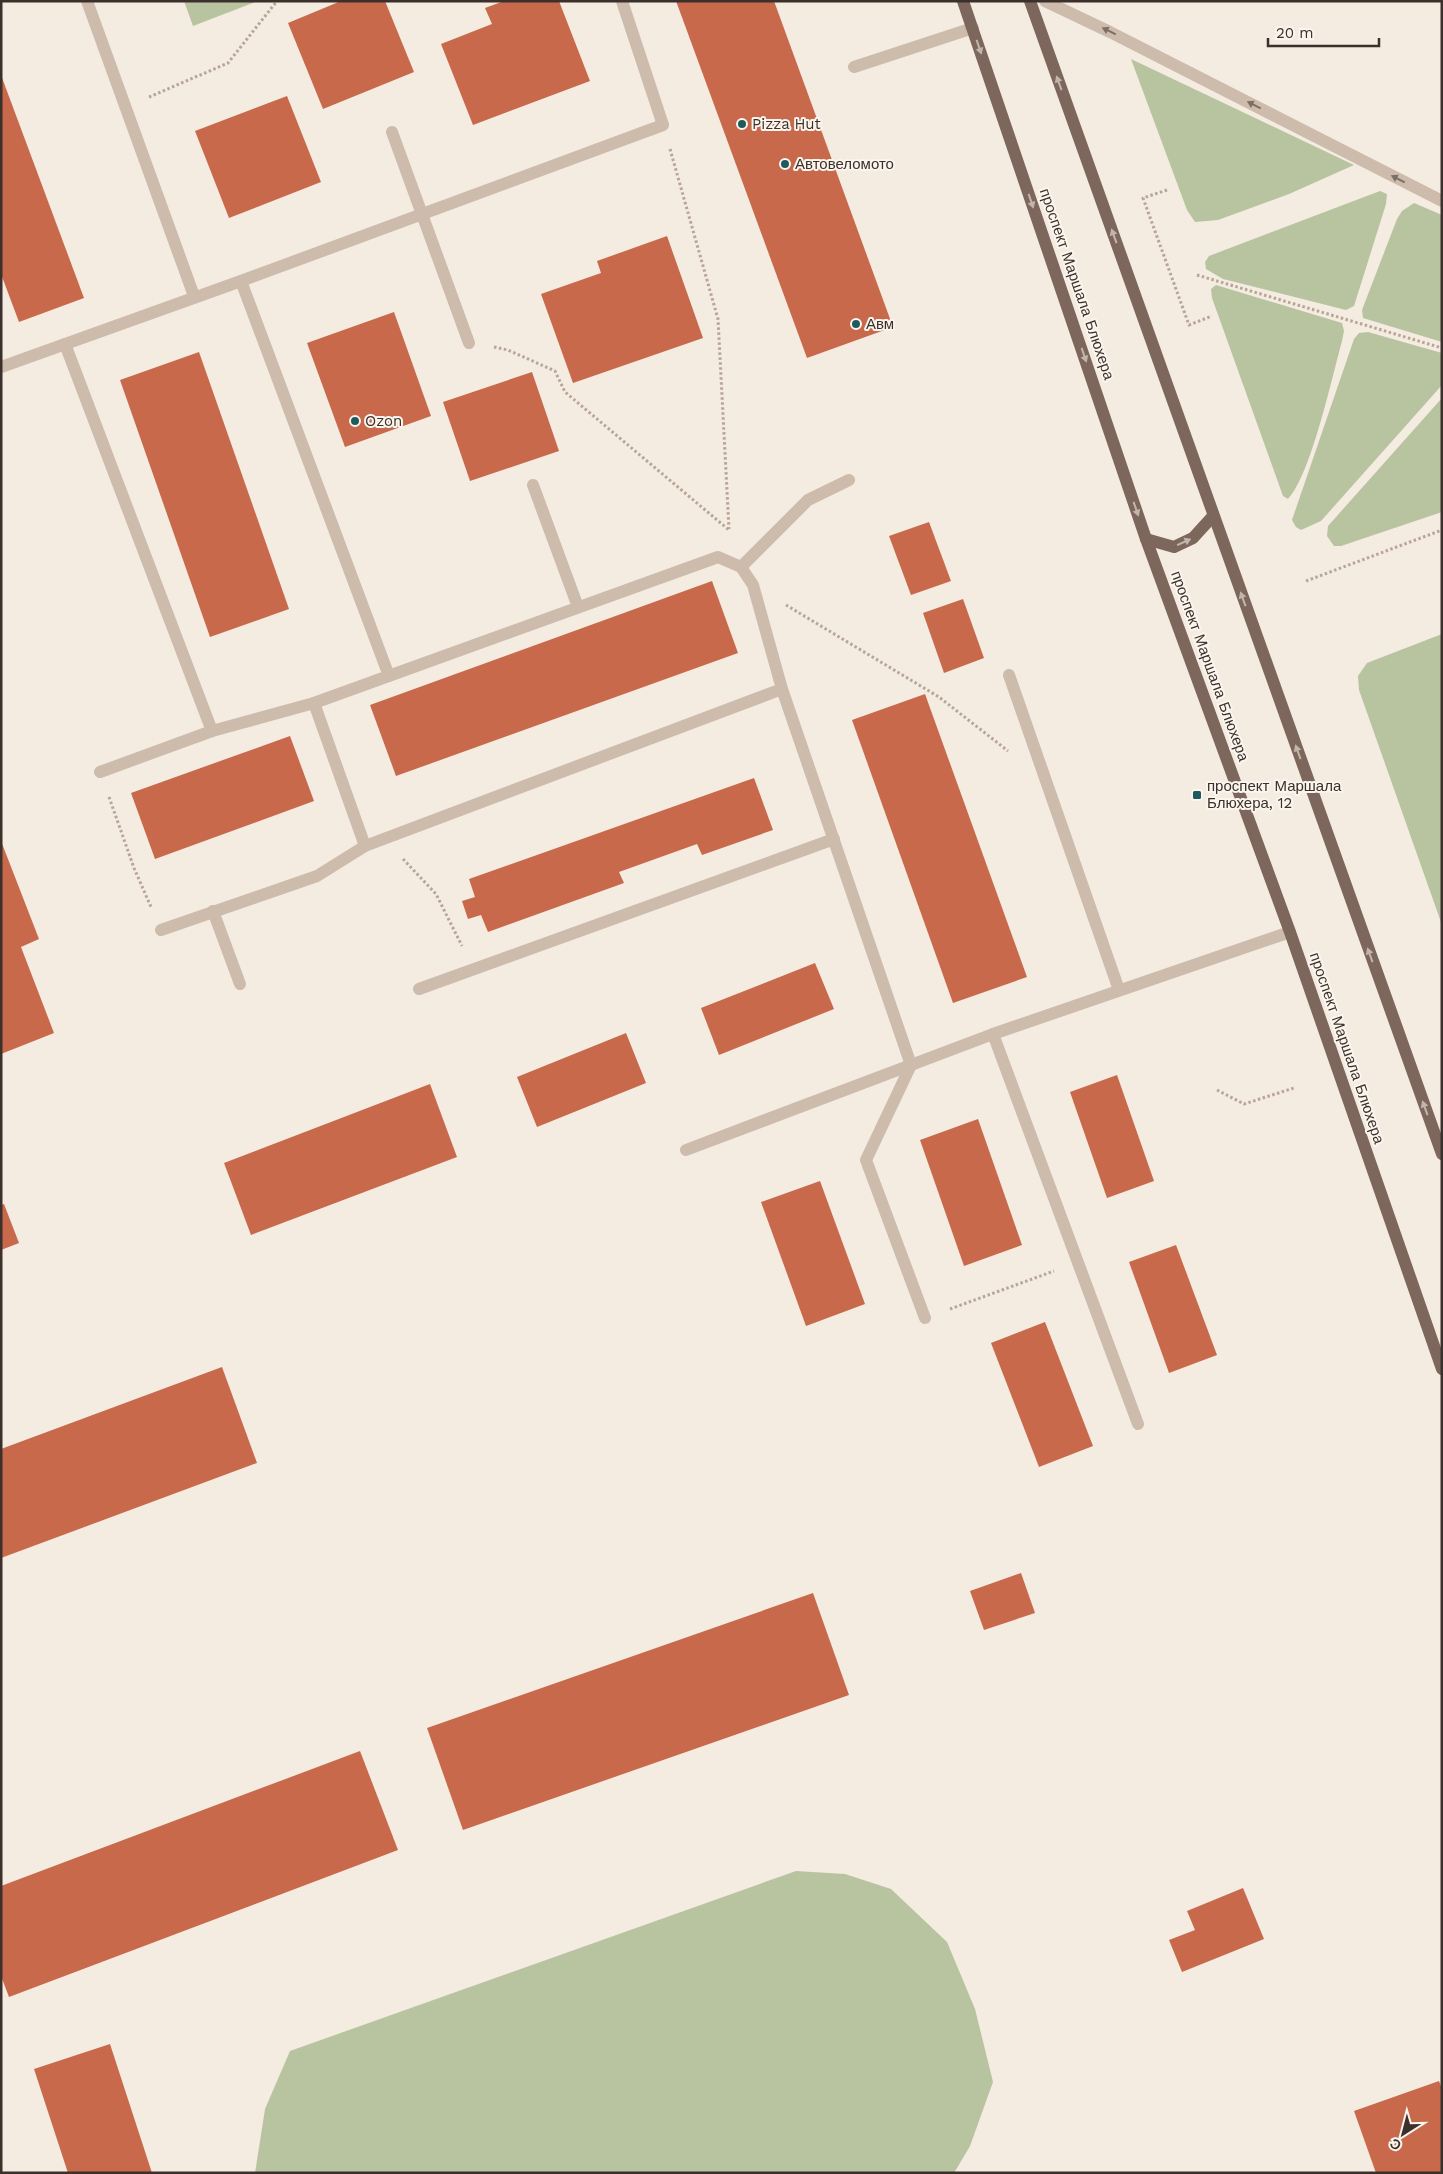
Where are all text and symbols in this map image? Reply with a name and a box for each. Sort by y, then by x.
scale bar [1268,15,1379,47]
text: 20 m [1276,24,1314,42]
one-way arrow [1102,27,1116,35]
one-way arrow [976,40,983,55]
one-way arrow [1055,76,1062,91]
one-way arrow [1246,101,1261,109]
place label: Pizza Hut [752,115,822,133]
marker: Pizza Hut [736,118,748,130]
place label: Автовеломото [795,155,894,173]
marker: Автовеломото [779,158,791,170]
one-way arrow [1391,175,1406,183]
street label: проспект Маршала Блюхера [1036,186,1118,383]
one-way arrow [1028,194,1036,209]
one-way arrow [1110,228,1118,243]
place label: Авм [866,315,894,333]
marker: Авм [850,318,862,330]
one-way arrow [1080,348,1088,363]
place label: Ozon [365,412,402,430]
marker: Ozon [349,415,361,427]
one-way arrow [1132,502,1140,517]
one-way arrow [1177,538,1191,546]
street label: проспект Маршала Блюхера [1167,568,1253,764]
one-way arrow [1239,592,1246,607]
one-way arrow [1294,745,1301,760]
place label: проспект Маршала Блюхера, 12 [1207,777,1342,812]
marker: проспект Маршала Блюхера, 12 [1191,789,1203,801]
one-way arrow [1366,947,1374,962]
street label: проспект Маршала Блюхера [1306,950,1388,1147]
one-way arrow [1421,1100,1428,1115]
north arrow [1378,2109,1428,2159]
text: С [1387,2135,1404,2154]

